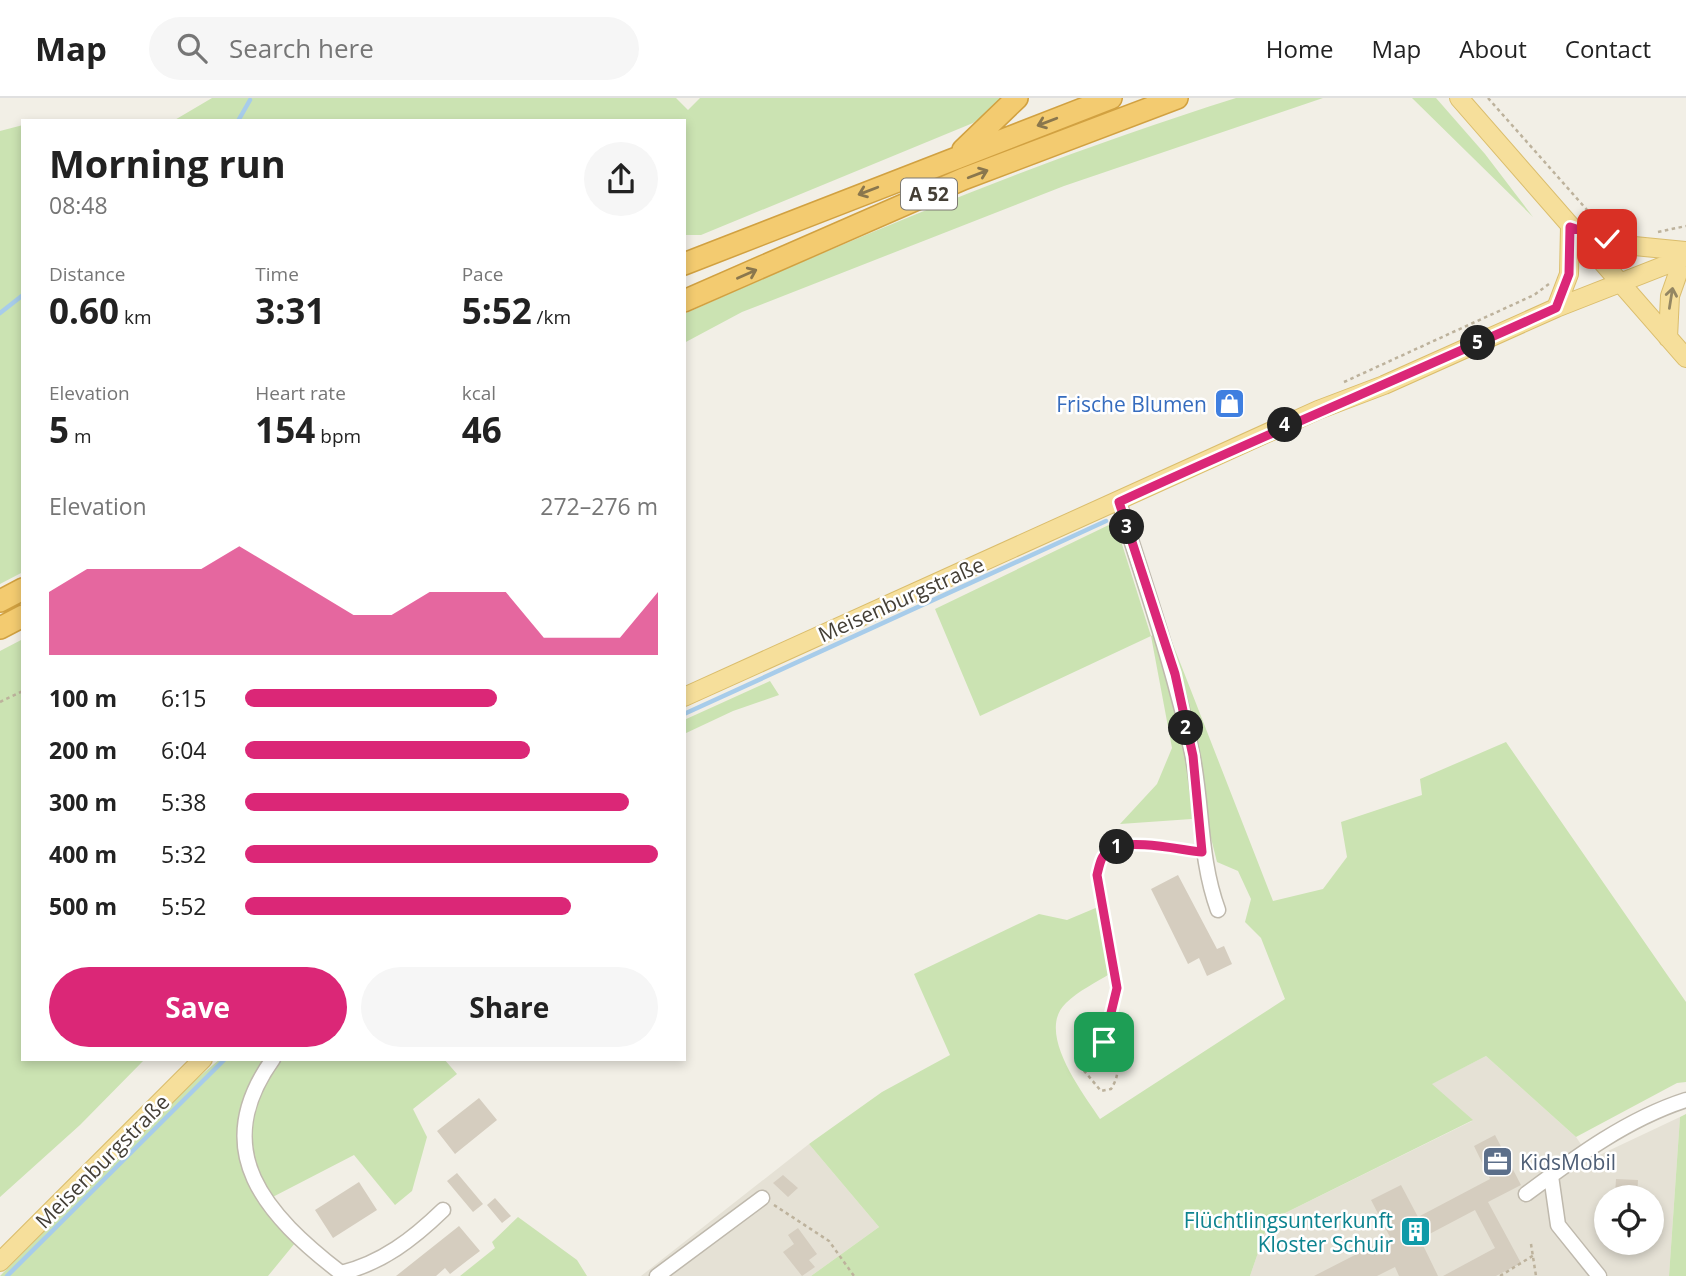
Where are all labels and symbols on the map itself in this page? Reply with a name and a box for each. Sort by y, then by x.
one-way arrow [1036,117,1058,130]
one-way arrow [966,166,988,179]
road number: A 52 [901,178,957,209]
one-way arrow [858,186,880,199]
pin [1577,209,1637,269]
one-way arrow [735,267,757,280]
one-way arrow [1665,287,1678,310]
pin: 5 [1460,326,1496,360]
shop icon: Frische Blumen [1213,387,1247,421]
place label: Frische Blumen [1056,390,1207,418]
pin: 4 [1268,408,1302,442]
pin: 3 [1110,510,1144,544]
street label: Meisenburgstraße [814,550,988,648]
pin: 2 [1168,710,1204,746]
pin: 1 [1100,830,1134,864]
pin [1074,1012,1134,1072]
street label: Meisenburgstraße [29,1088,175,1234]
office icon: KidsMobil [1480,1145,1514,1179]
place label: KidsMobil [1520,1148,1616,1176]
place label: Flüchtlingsunterkunft Kloster Schuir [1184,1206,1393,1258]
building icon: Flüchtlingsunterkunft Kloster Schuir [1399,1215,1433,1249]

